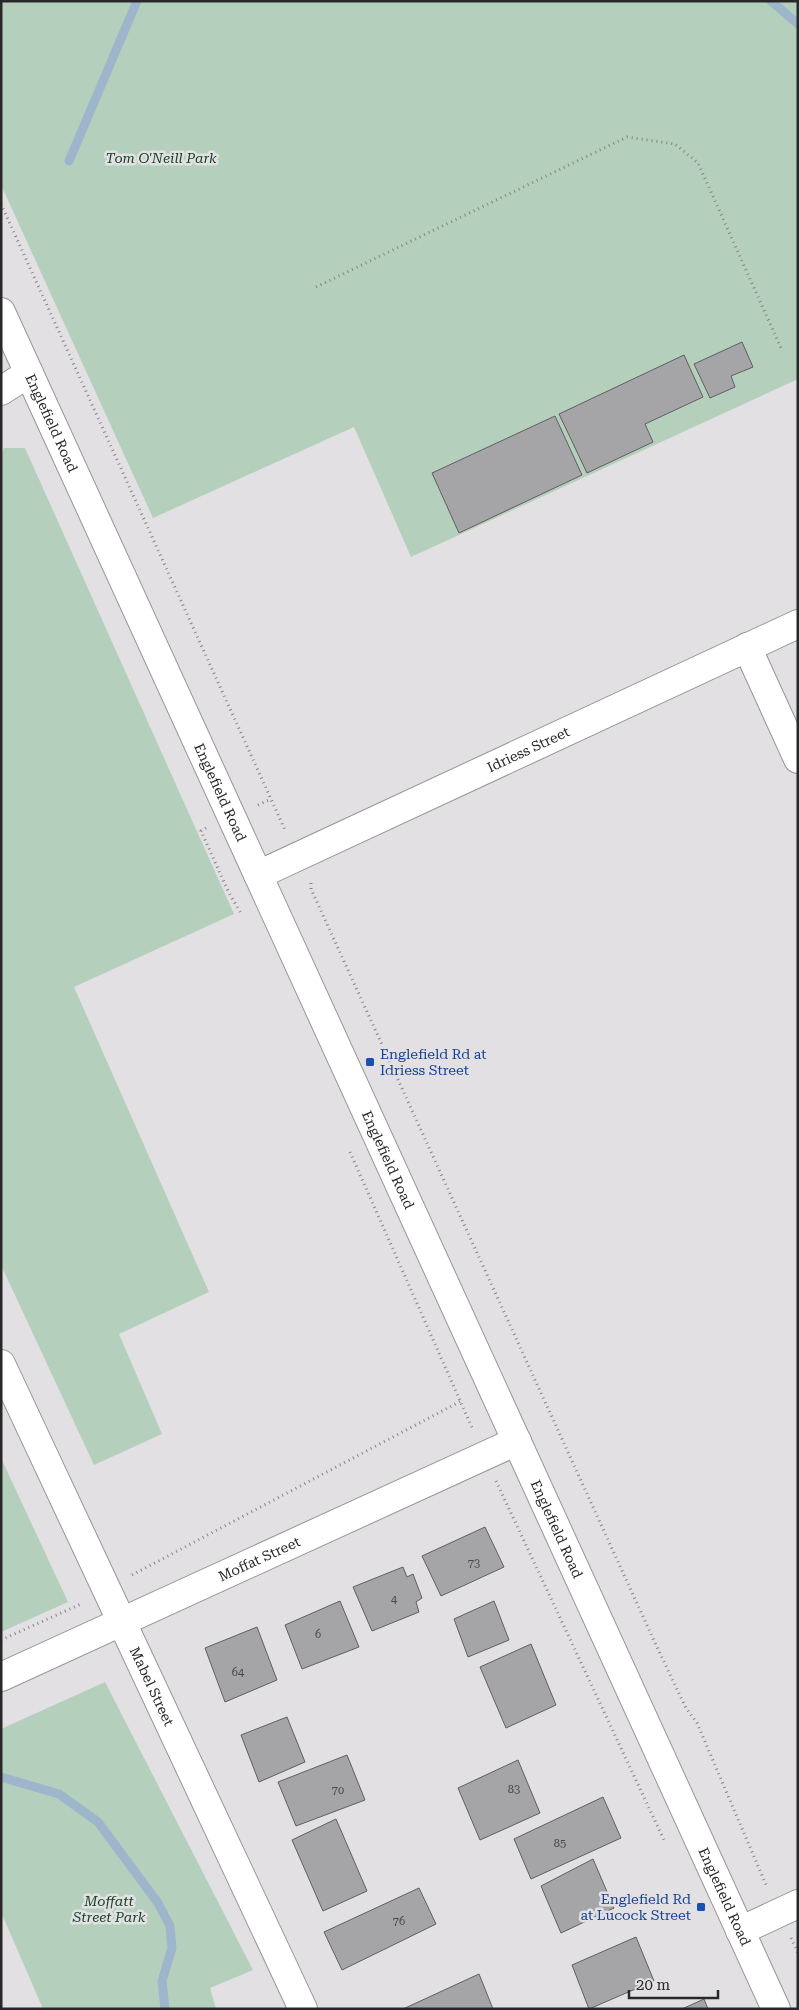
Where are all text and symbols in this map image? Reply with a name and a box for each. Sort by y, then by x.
park label: Tom O'Neill Park [105,150,217,166]
street label: Englefield Road [22,371,81,475]
street label: Idriess Street [484,723,572,775]
street label: Englefield Road [191,741,250,844]
place label: Englefield Rd at Idriess Street [380,1046,486,1078]
marker: Englefield Rd at Idriess Street [364,1056,376,1068]
street label: Englefield Road [359,1108,418,1211]
street label: Englefield Road [527,1477,586,1581]
street label: Moffat Street [216,1533,303,1584]
house number: 73 [468,1557,480,1570]
house number: 4 [391,1593,398,1606]
house number: 6 [315,1628,321,1641]
street label: Mabel Street [127,1644,177,1728]
house number: 64 [232,1666,245,1679]
house number: 83 [508,1783,520,1796]
house number: 70 [332,1784,344,1797]
house number: 85 [554,1837,566,1850]
street label: Englefield Road [695,1845,754,1948]
place label: Englefield Rd at Lucock Street [581,1891,691,1923]
park label: Moffatt Street Park [72,1893,146,1925]
marker: Englefield Rd at Lucock Street [695,1901,707,1913]
house number: 76 [393,1915,405,1928]
scale bar [629,1968,718,2000]
text: 20 m [636,1976,671,1994]

